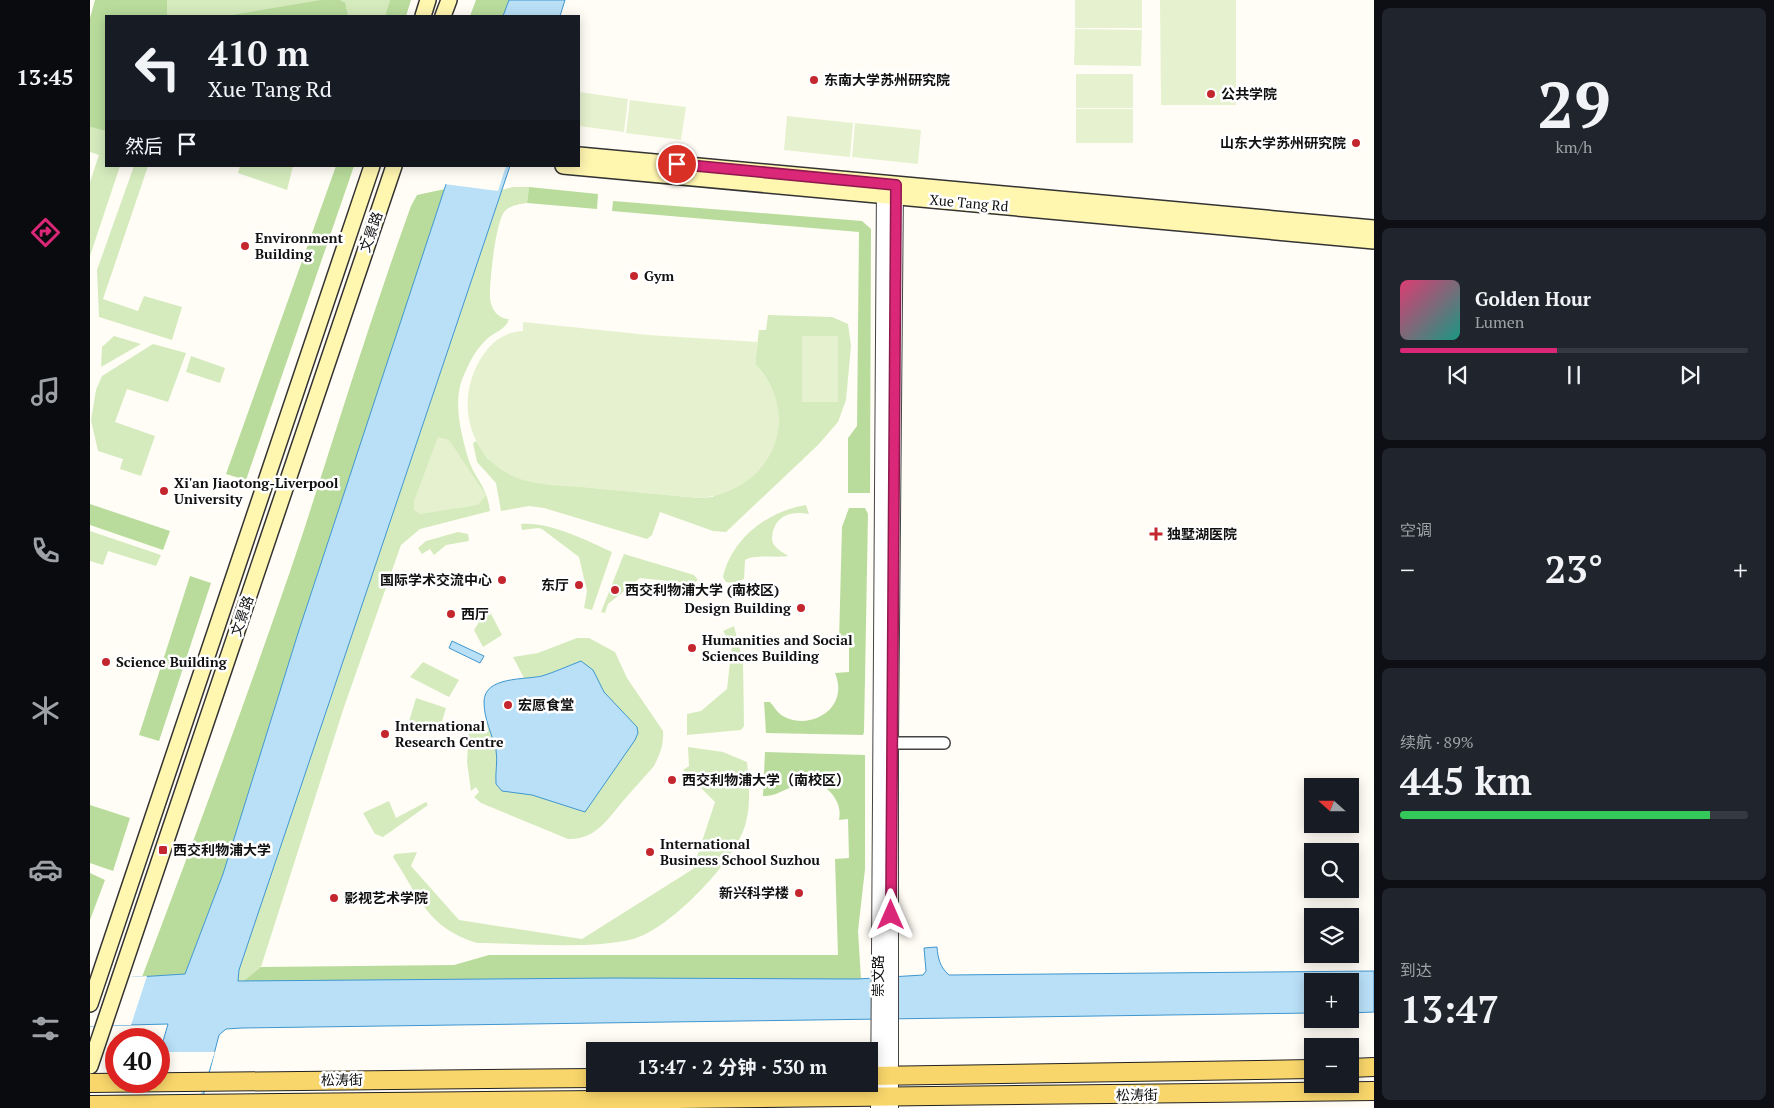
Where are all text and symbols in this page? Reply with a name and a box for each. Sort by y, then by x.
text: 410 m [208,30,309,76]
icon: left [125,35,190,100]
text: 29 [1537,60,1611,147]
text: 13:45 [16,62,74,91]
place label: 东南大学苏州研究院 [824,70,950,89]
text: Xue Tang Rd [208,74,332,103]
marker: 东南大学苏州研究院 [808,74,820,86]
place label: 公共学院 [1221,84,1277,103]
marker: 公共学院 [1205,88,1217,100]
icon: arrive [173,130,201,158]
text: 然后 [125,133,163,158]
place label: 山东大学苏州研究院 [1220,133,1346,152]
text: km/h [1556,136,1592,158]
marker: 山东大学苏州研究院 [1350,137,1362,149]
pin [656,143,698,185]
icon: arrive [663,150,691,178]
street label: Xue Tang Rd [929,190,1009,215]
street label: 文景路 [355,209,386,255]
icon: directions [28,215,63,250]
place label: Environment Building [255,228,344,263]
marker: Environment Building [239,240,251,252]
place label: Gym [644,266,674,285]
marker: Gym [628,270,640,282]
text: Golden Hour [1475,286,1591,311]
text: Lumen [1475,311,1524,333]
icon: previous [1444,361,1472,389]
icon: pause [1560,361,1588,389]
icon: next [1676,361,1704,389]
icon: music [28,374,63,409]
place label: Xi'an Jiaotong-Liverpool University [174,473,339,508]
marker: Xi'an Jiaotong-Liverpool University [158,485,170,497]
text: 空调 [1400,519,1432,541]
place label: 独墅湖医院 [1167,524,1237,543]
marker: 独墅湖医院 [1149,527,1163,541]
icon: phone [28,533,63,568]
text: 23° [1545,544,1603,594]
text: − [1400,551,1415,588]
text: + [1733,551,1748,588]
place label: 国际学术交流中心 [380,570,492,589]
marker: 国际学术交流中心 [496,574,508,586]
place label: 东厅 [541,575,569,594]
marker: 东厅 [573,579,585,591]
place label: 西交利物浦大学 (南校区) [625,580,779,599]
marker: 西交利物浦大学 (南校区) [609,584,621,596]
street label: 文景路 [226,593,257,639]
place label: Design Building [684,598,792,617]
marker: Design Building [795,602,807,614]
place label: 西厅 [461,604,489,623]
marker: 西厅 [445,608,457,620]
place label: Humanities and Social Sciences Building [702,630,853,665]
marker: Humanities and Social Sciences Building [686,642,698,654]
place label: Science Building [116,652,228,671]
marker: Science Building [100,656,112,668]
icon: climate [28,693,63,728]
place label: 宏愿食堂 [518,695,574,714]
marker: 宏愿食堂 [502,699,514,711]
place label: International Research Centre [395,716,504,751]
marker: International Research Centre [379,728,391,740]
text: 续航 · 89% [1400,731,1474,753]
text: 445 km [1400,756,1532,806]
place label: 西交利物浦大学（南校区） [682,770,850,789]
marker: 西交利物浦大学（南校区） [666,774,678,786]
north arrow [1304,778,1359,832]
map controls [1304,778,1359,1093]
place label: International Business School Suzhou [660,834,820,869]
place label: 西交利物浦大学 [173,840,271,859]
button: search [1304,843,1359,898]
marker: 西交利物浦大学 [157,844,169,856]
marker: International Business School Suzhou [644,846,656,858]
icon: car [28,852,63,887]
place label: 新兴科学楼 [719,883,789,902]
marker: 新兴科学楼 [793,887,805,899]
place label: 影视艺术学院 [344,888,428,907]
position arrow [864,888,916,940]
marker: 影视艺术学院 [328,892,340,904]
button: layers [1304,908,1359,963]
street label: 崇文路 [868,955,887,997]
text: 到达 [1400,959,1432,981]
button: + [1304,973,1359,1028]
text: 13:47 [1400,984,1499,1034]
icon: filters [28,1011,63,1046]
speed limit sign: 40 [105,1028,170,1093]
button: − [1304,1038,1359,1093]
text: 13:47 · 2 分钟 · 530 m [637,1054,827,1079]
street label: 松涛街 [321,1070,363,1089]
street label: 松涛街 [1116,1085,1158,1104]

